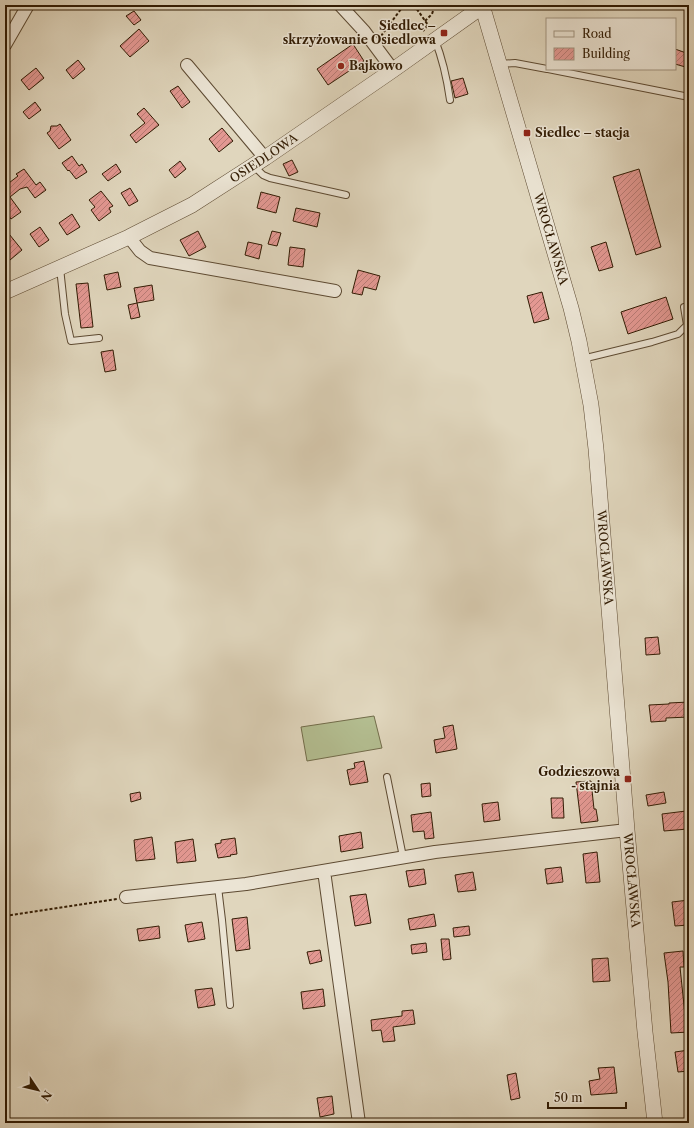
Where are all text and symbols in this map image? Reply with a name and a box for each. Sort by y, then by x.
place label: Siedlec – skrzyżowanie Osiedlowa [283,18,437,47]
legend [546,18,676,70]
text: Road [582,26,612,41]
marker: Siedlec – skrzyżowanie Osiedlowa [439,28,449,38]
text: Building [582,46,630,61]
place label: Bajkowo [349,58,403,73]
marker: Bajkowo [336,61,346,71]
place label: Siedlec – stacja [535,125,631,140]
marker: Siedlec – stacja [522,128,532,138]
street label: OSIEDLOWA [227,129,301,186]
street label: WROCŁAWSKA [530,190,572,288]
street label: WROCŁAWSKA [594,508,617,607]
place label: Godzieszowa - stajnia [538,764,621,793]
marker: Godzieszowa - stajnia [623,774,633,784]
street label: WROCŁAWSKA [620,831,644,930]
north arrow [18,1070,58,1110]
scale bar [548,1084,626,1110]
text: N [37,1088,55,1104]
text: 50 m [554,1090,583,1105]

